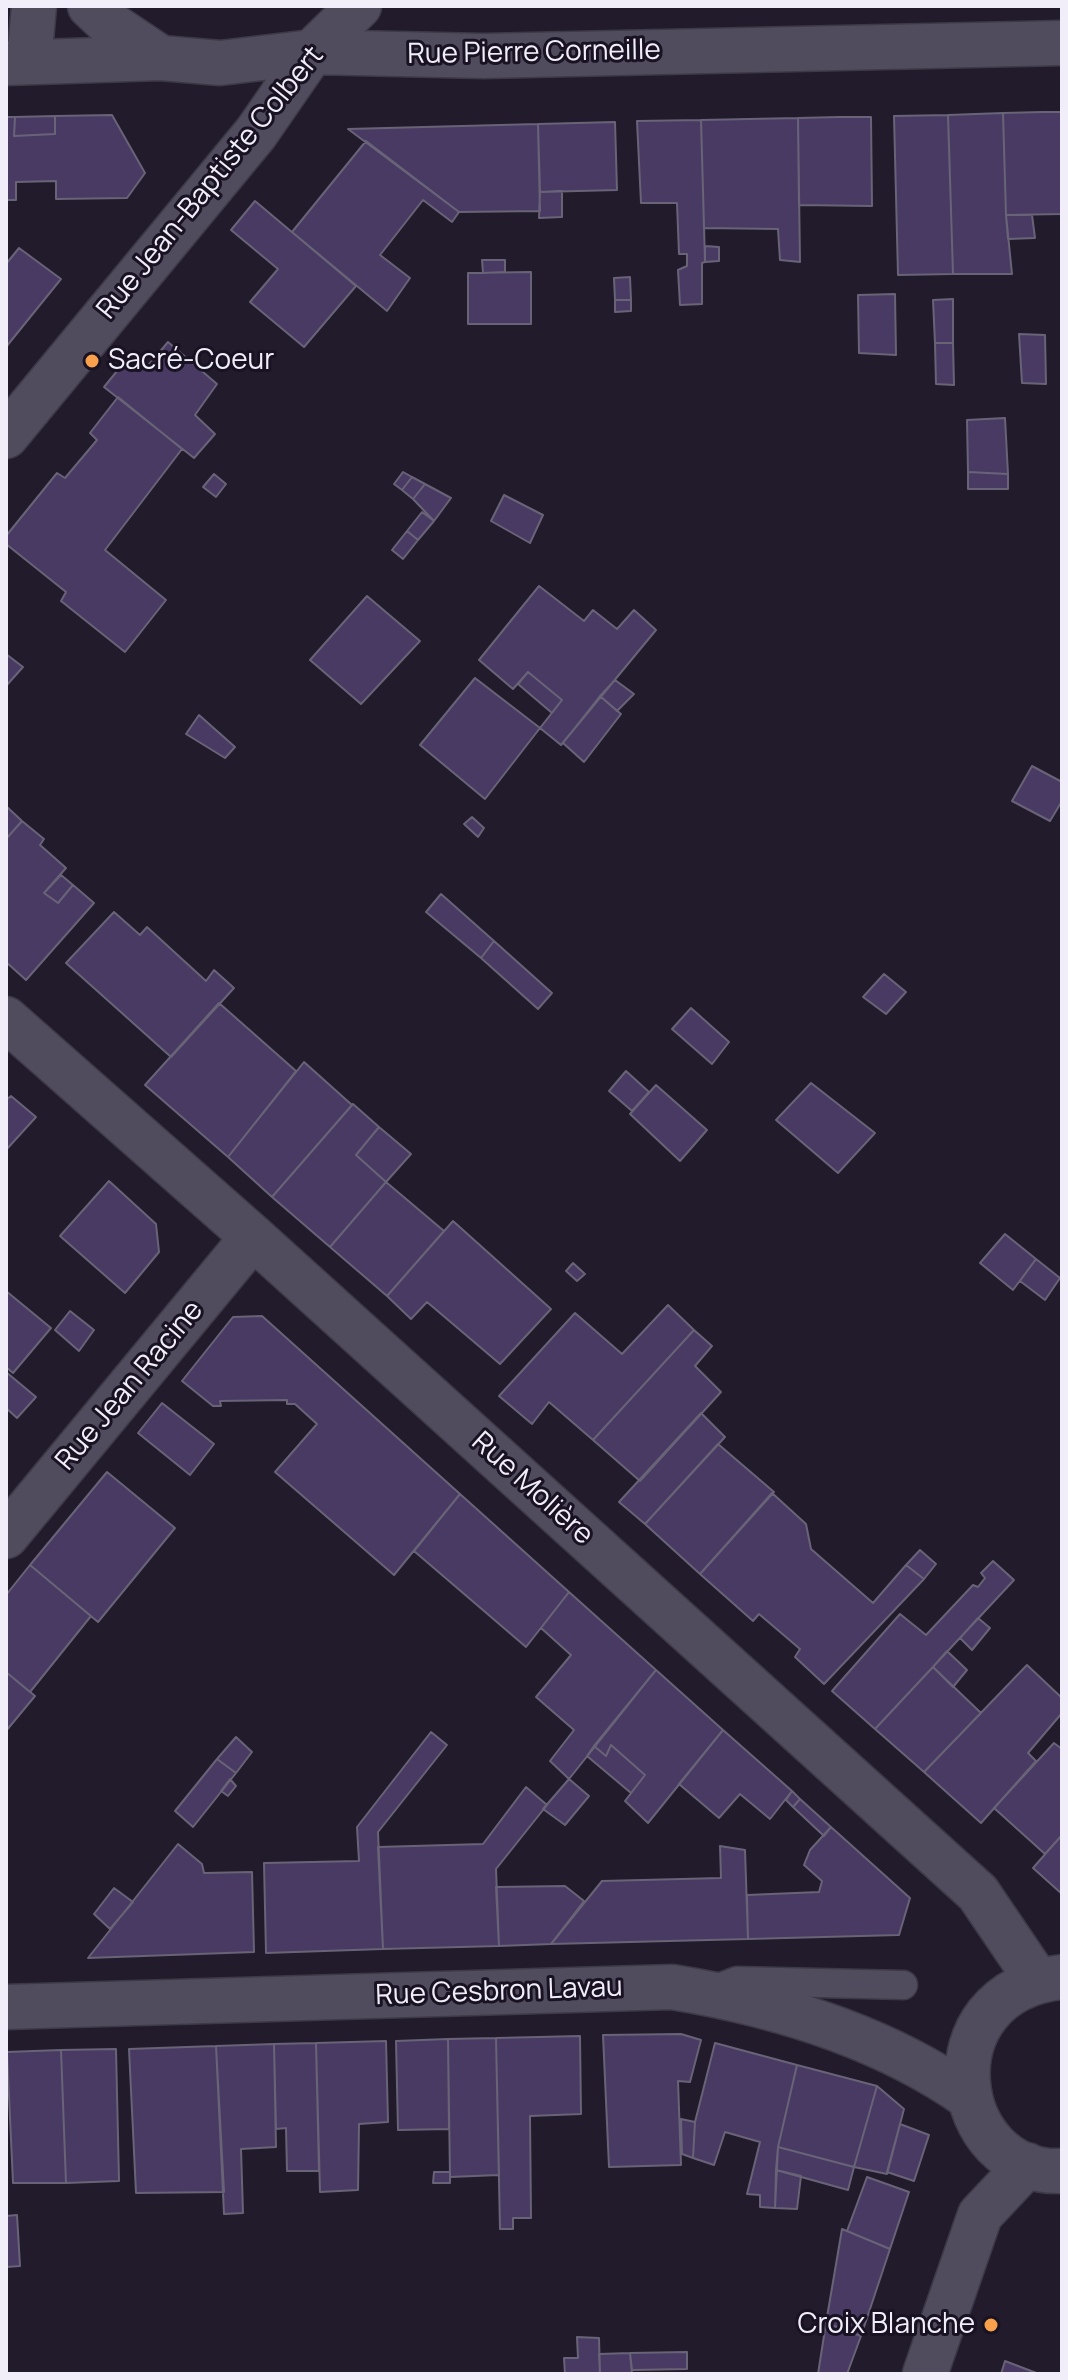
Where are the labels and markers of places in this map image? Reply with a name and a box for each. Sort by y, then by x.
place label: Sacré-Coeur [108,344,274,378]
marker: Sacré-Coeur [83,352,101,370]
place label: Croix Blanche [797,2308,975,2342]
marker: Croix Blanche [982,2316,1000,2334]

